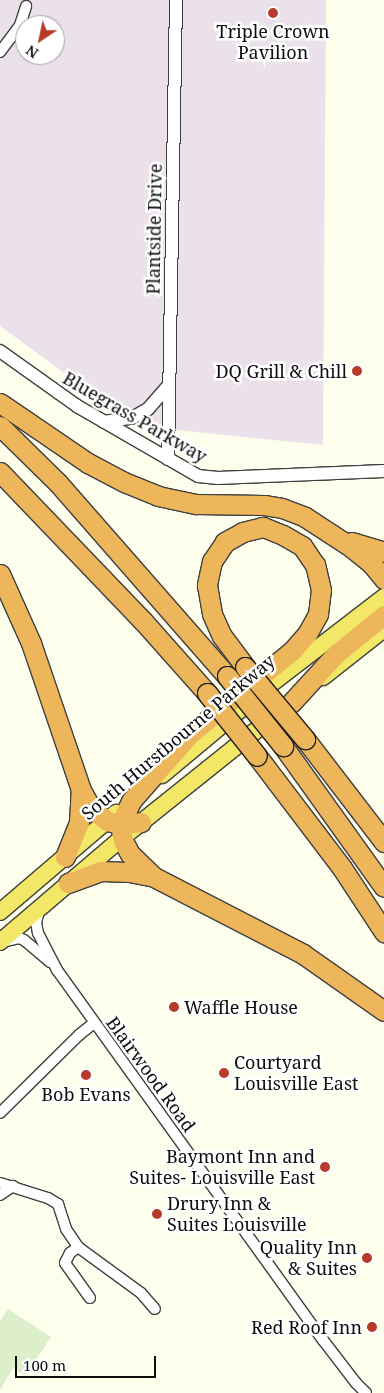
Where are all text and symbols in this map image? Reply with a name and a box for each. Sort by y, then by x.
marker: Triple Crown Pavilion [267,7,279,19]
north arrow [15,15,65,65]
place label: Triple Crown Pavilion [216,21,330,64]
text: N [22,41,42,63]
street label: Plantside Drive [142,163,166,295]
place label: DQ Grill & Chill [216,360,347,382]
marker: DQ Grill & Chill [351,365,363,377]
street label: Bluegrass Parkway [59,367,211,467]
street label: South Hurstbourne Parkway [77,650,279,824]
place label: Waffle House [184,996,298,1018]
marker: Waffle House [168,1001,180,1013]
street label: Blairwood Road [102,1012,200,1136]
place label: Courtyard Louisville East [234,1052,358,1094]
marker: Courtyard Louisville East [218,1067,230,1079]
marker: Bob Evans [80,1069,92,1081]
place label: Bob Evans [41,1083,131,1105]
place label: Baymont Inn and Suites- Louisville East [129,1146,315,1188]
marker: Baymont Inn and Suites- Louisville East [319,1161,331,1173]
place label: Drury Inn & Suites Louisville [167,1193,307,1236]
marker: Drury Inn & Suites Louisville [151,1208,163,1220]
place label: Quality Inn & Suites [260,1237,357,1280]
marker: Quality Inn & Suites [361,1252,373,1264]
place label: Red Roof Inn [251,1316,362,1338]
marker: Red Roof Inn [366,1321,378,1333]
scale bar [18,1346,159,1378]
text: 100 m [23,1355,66,1375]

